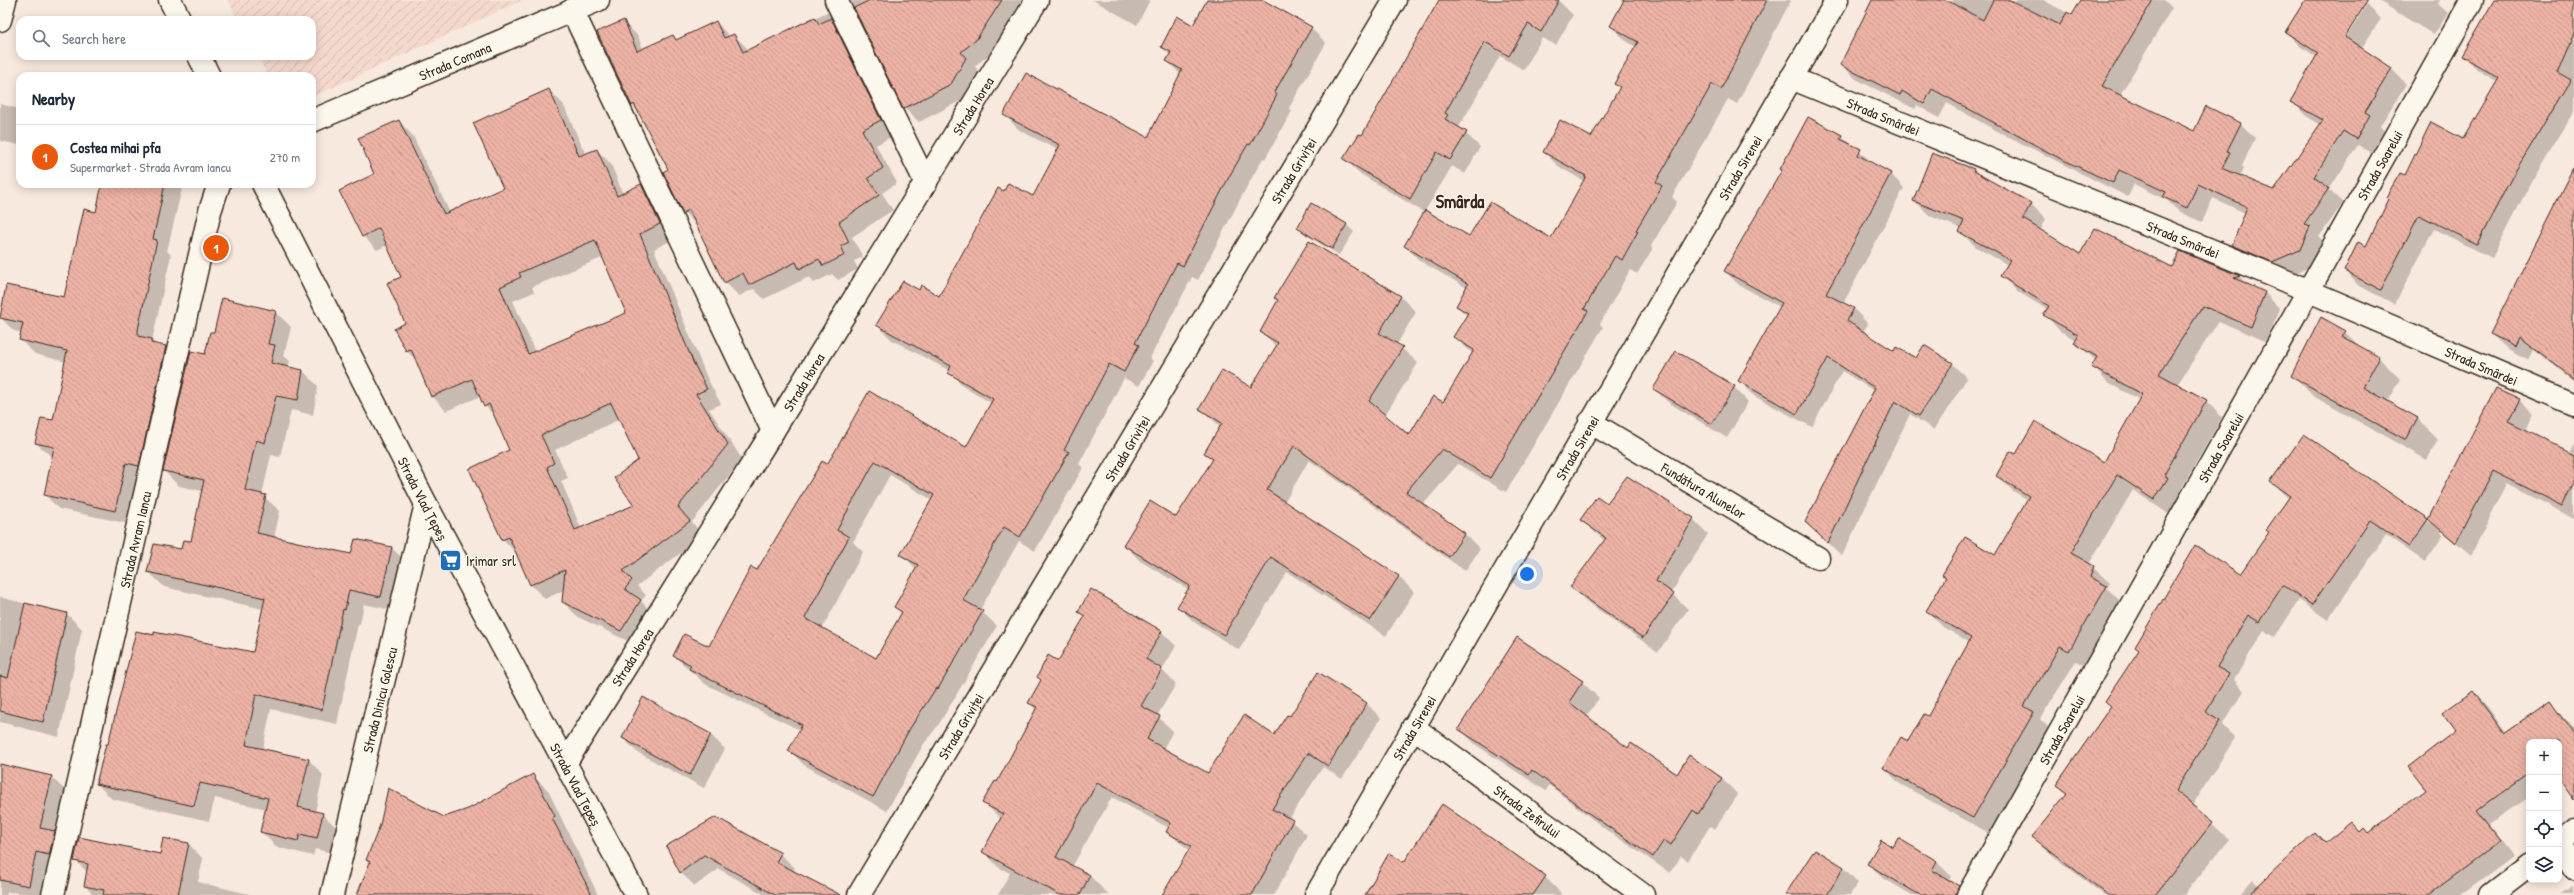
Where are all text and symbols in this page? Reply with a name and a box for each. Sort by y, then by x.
search box [16,16,316,60]
icon: search [30,27,52,49]
text: Search here [62,28,126,49]
street label: Strada Comana [416,37,494,84]
street label: Strada Horea [947,72,998,138]
text: Nearby [32,87,75,110]
street label: Strada Smârdei [1844,92,1923,139]
street label: Strada Soarelui [2352,126,2406,203]
street label: Strada Sirenei [1713,131,1766,203]
street label: Strada Griviței [1266,133,1320,207]
text: Costea mihai pfa [70,137,161,158]
text: 1 [43,148,47,166]
text: 270 m [270,148,300,166]
text: Supermarket · Strada Avram Iancu [70,158,231,176]
district label: Smârda [1436,189,1485,214]
street label: Strada Smârdei [2144,215,2223,262]
pin: 1 [203,233,229,263]
street label: Strada Smârdei [2442,341,2521,389]
street label: Strada Horea [778,349,828,415]
street label: Strada Soarelui [2193,409,2247,486]
street label: Strada Griviței [1100,411,1154,485]
street label: Strada Sirenei [1550,411,1603,483]
street label: Strada Vlad Țepeș [394,454,453,543]
street label: Fundătura Alunelor [1657,457,1751,523]
street label: Strada Avram Iancu [114,489,155,589]
supermarket icon: Irimar srl [438,547,464,573]
place label: Irimar srl [466,551,516,570]
your location [1517,564,1537,584]
street label: Strada Horea [606,624,657,689]
street label: Strada Dinicu Golescu [357,644,401,754]
street label: Strada Griviței [933,689,987,763]
street label: Strada Sirenei [1387,691,1440,763]
street label: Strada Soarelui [2034,691,2088,768]
street label: Strada Vlad Țepeș [546,739,606,829]
map controls [2526,739,2562,883]
button: + [2526,739,2562,775]
button: − [2526,775,2562,811]
street label: Strada Zefirului [1491,780,1565,841]
button: locate [2526,811,2562,847]
button: layers [2526,847,2562,883]

